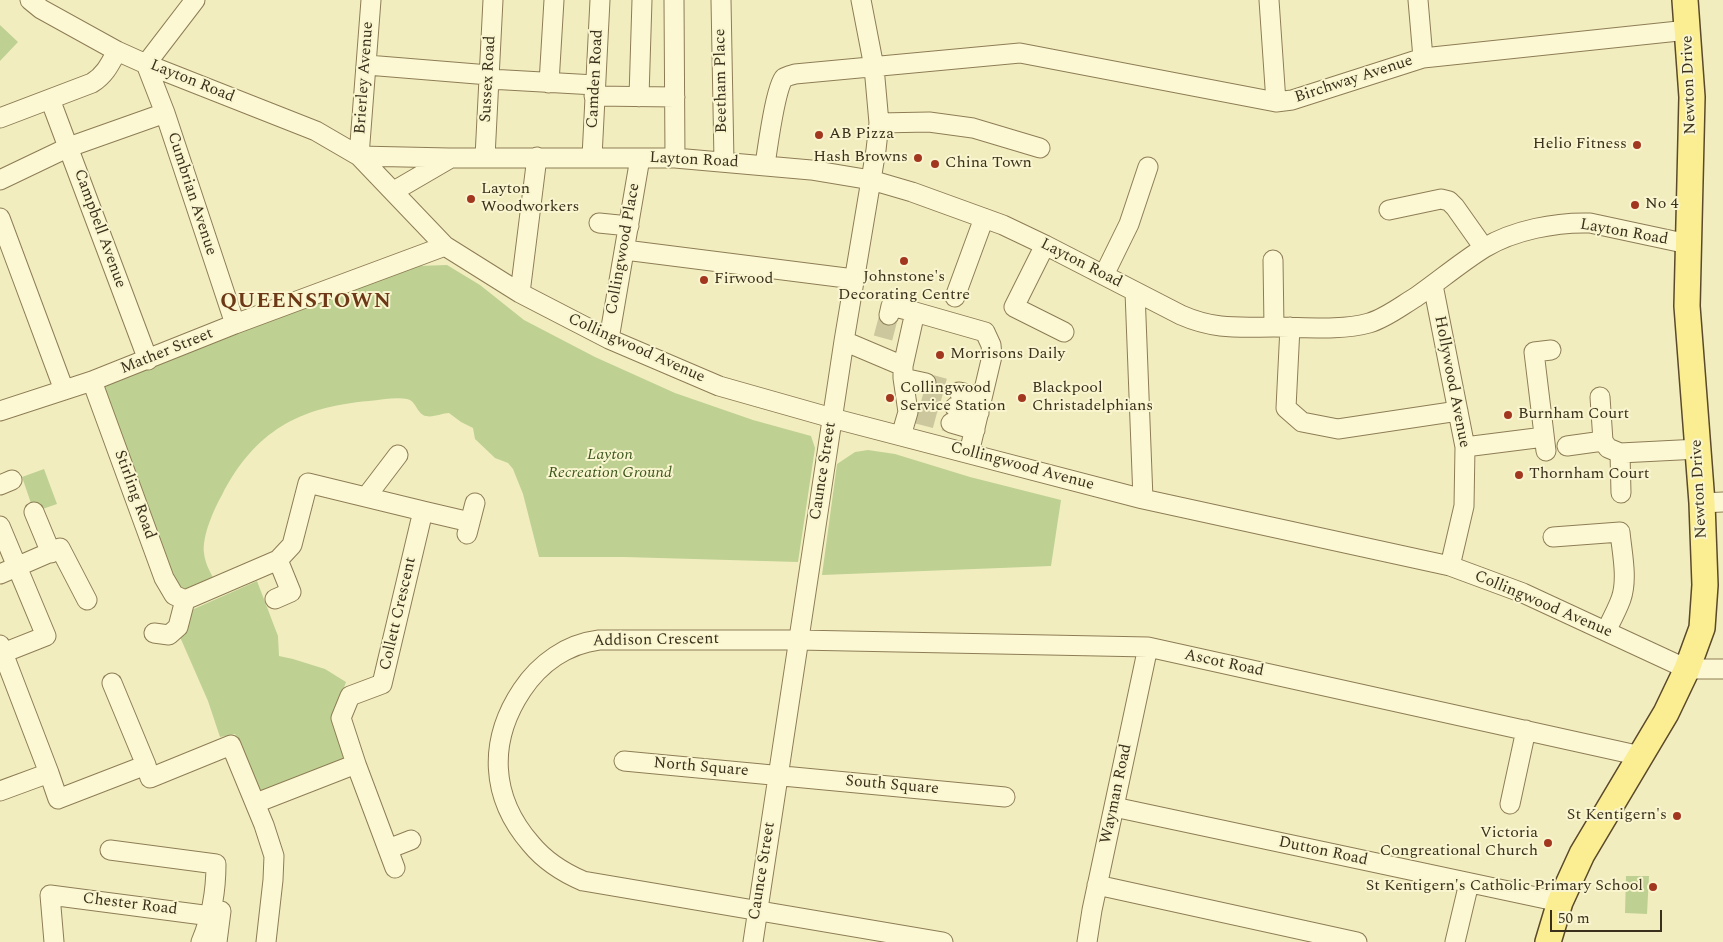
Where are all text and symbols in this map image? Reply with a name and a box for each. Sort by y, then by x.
street label: Brierley Avenue [351,21,379,135]
street label: Beetham Place [711,28,733,134]
street label: Camden Road [584,29,608,129]
street label: Sussex Road [477,35,501,123]
street label: Newton Drive [1679,35,1701,135]
street label: Birchway Avenue [1293,52,1415,108]
street label: Layton Road [147,56,237,108]
place label: AB Pizza [829,125,894,145]
marker: AB Pizza [813,129,825,141]
street label: Cumbrian Avenue [162,130,220,258]
place label: Helio Fitness [1533,135,1627,155]
marker: Helio Fitness [1631,139,1643,151]
place label: Hash Browns [813,148,908,168]
street label: Layton Road [649,149,739,173]
marker: Hash Browns [912,152,924,164]
place label: China Town [945,154,1032,174]
marker: China Town [929,158,941,170]
street label: Campbell Avenue [69,167,129,291]
place label: Layton Woodworkers [481,180,579,218]
street label: Collingwood Place [603,182,645,316]
marker: Layton Woodworkers [465,193,477,205]
place label: No 4 [1645,195,1678,215]
marker: No 4 [1629,199,1641,211]
street label: Layton Road [1578,216,1670,250]
street label: Layton Road [1037,235,1125,293]
marker: Johnstone's Decorating Centre [898,255,910,267]
place label: Johnstone's Decorating Centre [838,268,970,306]
place label: Firwood [714,270,773,290]
marker: Firwood [698,274,710,286]
district label: QUEENSTOWN [219,290,393,316]
street label: Collingwood Avenue [565,310,707,388]
street label: Hollywood Avenue [1429,314,1473,450]
street label: Mather Street [118,325,216,379]
place label: Morrisons Daily [950,345,1065,365]
marker: Morrisons Daily [934,349,946,361]
place label: Collingwood Service Station [900,379,1006,417]
place label: Blackpool Christadelphians [1032,379,1153,417]
marker: Collingwood Service Station [884,392,896,404]
marker: Blackpool Christadelphians [1016,392,1028,404]
place label: Burnham Court [1518,405,1629,425]
marker: Burnham Court [1502,409,1514,421]
street label: Caunce Street [807,421,841,521]
street label: Collingwood Avenue [948,439,1096,495]
street label: Newton Drive [1688,439,1712,539]
park label: Layton Recreation Ground [548,446,672,484]
street label: Stirling Road [109,448,159,542]
place label: Thornham Court [1529,465,1649,485]
marker: Thornham Court [1513,469,1525,481]
street label: Collett Crescent [377,555,421,673]
street label: Collingwood Avenue [1471,567,1615,643]
street label: Addison Crescent [593,630,719,652]
street label: Ascot Road [1182,646,1266,682]
street label: Wayman Road [1097,742,1137,846]
street label: North Square [653,754,749,782]
street label: South Square [844,772,940,800]
place label: St Kentigern's [1567,806,1667,826]
marker: St Kentigern's [1671,810,1683,822]
street label: Caunce Street [746,821,780,921]
place label: Victoria Congreational Church [1380,824,1538,862]
street label: Dutton Road [1277,833,1369,871]
marker: Victoria Congreational Church [1542,837,1554,849]
place label: St Kentigern's Catholic Primary School [1366,877,1643,897]
marker: St Kentigern's Catholic Primary School [1647,881,1659,893]
street label: Chester Road [82,890,178,920]
scale bar [1553,900,1666,932]
text: 50 m [1558,907,1590,930]

